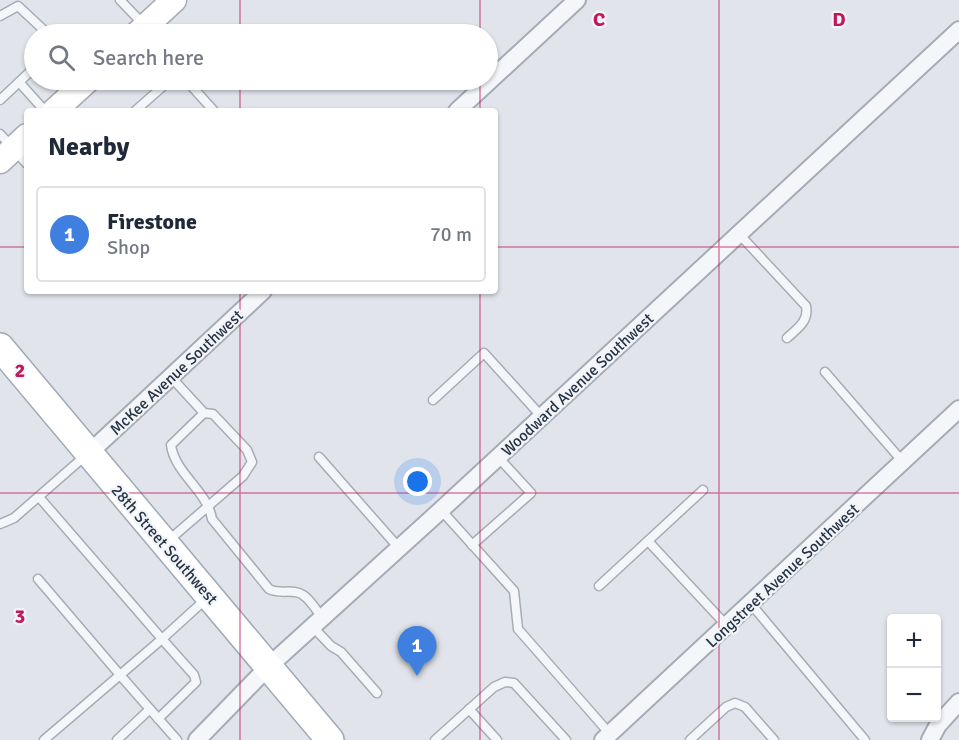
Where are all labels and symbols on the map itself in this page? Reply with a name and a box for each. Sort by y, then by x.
text: C [593,7,605,32]
text: D [832,7,846,32]
street label: McKee Avenue Southwest [106,306,248,440]
street label: Woodward Avenue Southwest [497,309,658,461]
text: 2 [15,358,25,383]
your location [403,467,432,496]
street label: 28th Street Southwest [107,481,222,609]
street label: Longstreet Avenue Southwest [702,499,864,652]
text: 3 [15,604,25,629]
pin: 1 [398,626,436,676]

